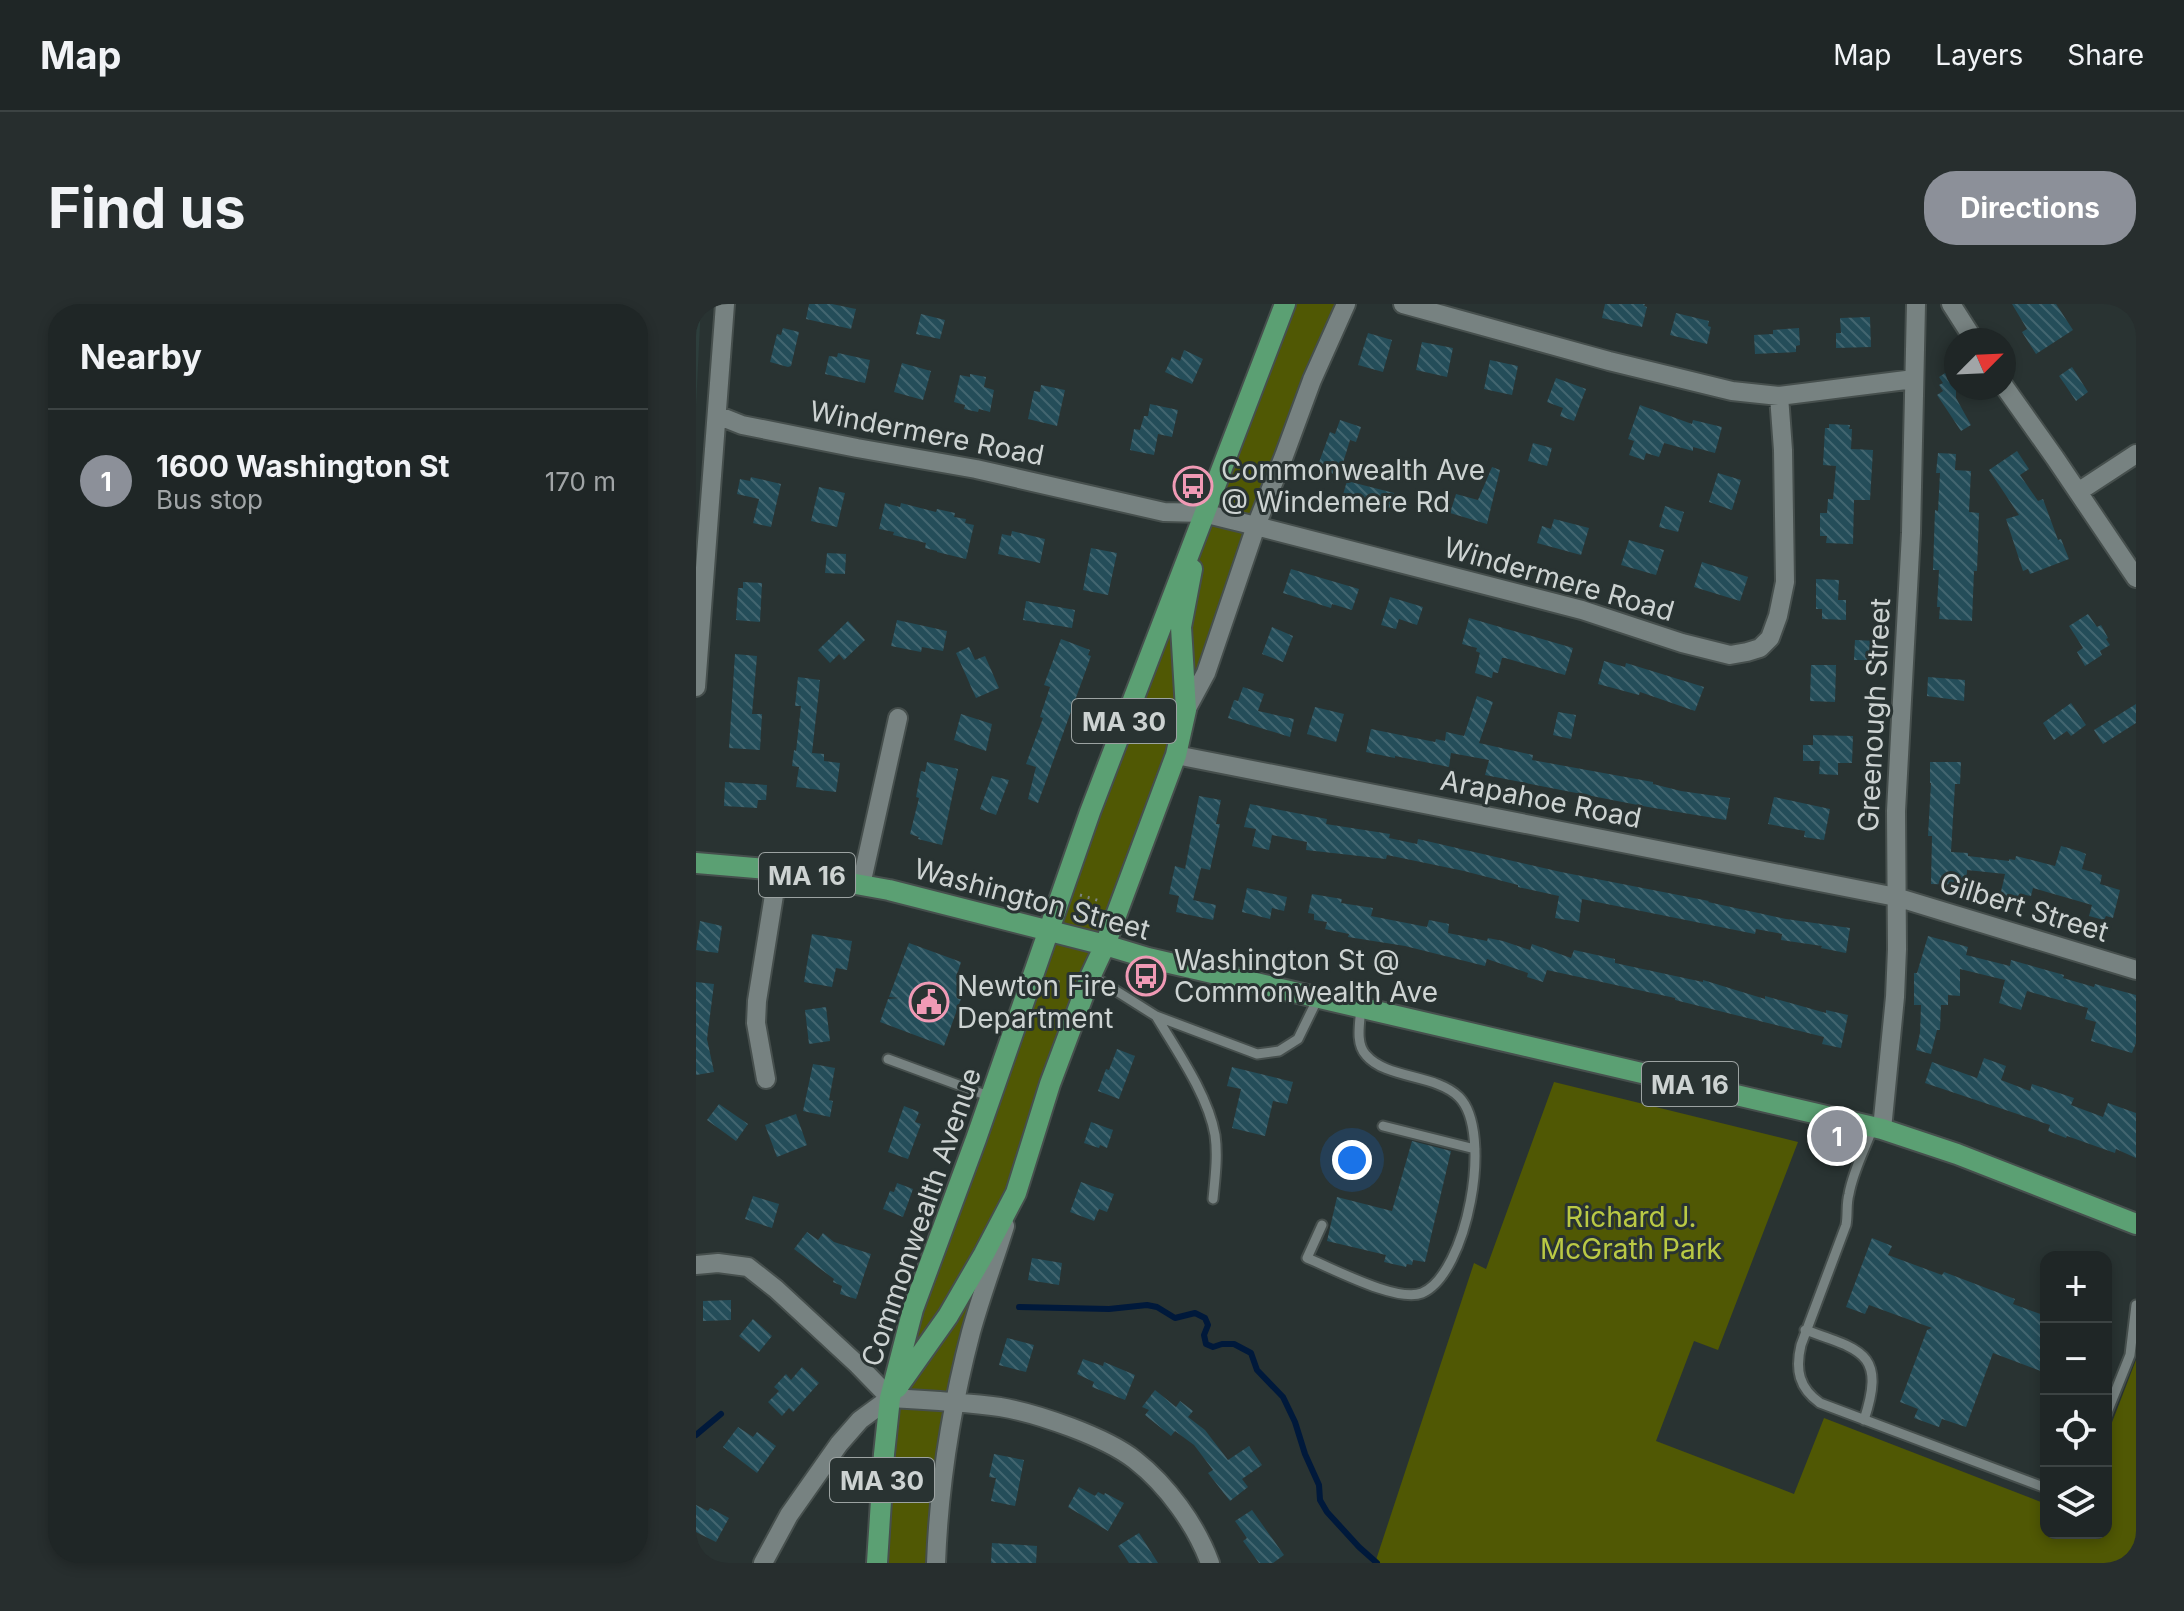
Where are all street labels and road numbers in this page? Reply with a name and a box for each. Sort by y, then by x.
street label: Windermere Road [807,394,1047,472]
street label: Windermere Road [1440,530,1678,628]
street label: Greenough Street [1851,597,1897,833]
road number: MA 30 [1072,699,1176,743]
street label: Arapahoe Road [1438,763,1644,835]
street label: Washington Street [910,851,1154,947]
road number: MA 16 [759,853,855,897]
street label: Gilbert Street [1935,865,2113,949]
road number: MA 16 [1642,1062,1738,1106]
street label: Commonwealth Avenue [854,1063,988,1371]
road number: MA 30 [830,1458,934,1502]

